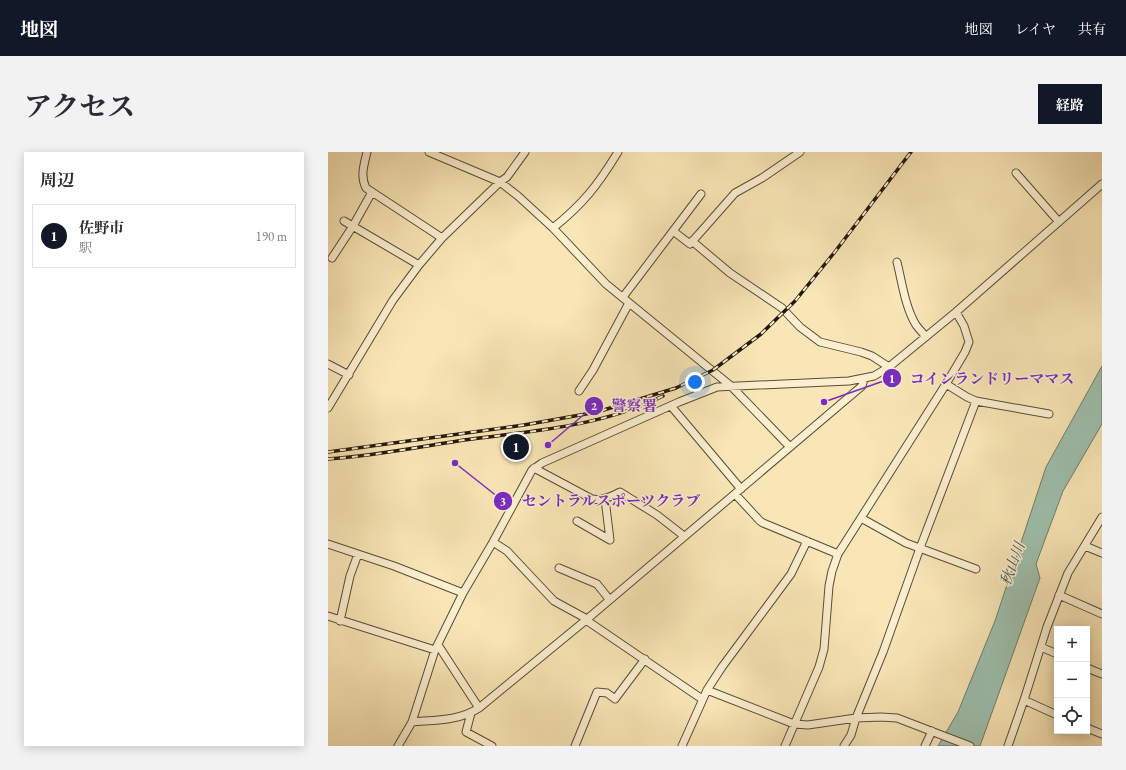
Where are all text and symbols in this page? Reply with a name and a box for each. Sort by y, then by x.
text: 地図 [20,17,58,42]
text: 地図 [965,20,993,38]
text: レイヤ [1015,20,1056,38]
text: 共有 [1078,20,1106,38]
button: 経路 [1038,84,1102,124]
text: アクセス [24,88,135,124]
text: 周辺 [40,169,74,191]
text: 佐野市 [79,218,124,237]
text: 1 [51,228,57,245]
text: 190 m [256,228,287,245]
text: 駅 [79,239,92,256]
callout: コインランドリーママス [882,365,1083,392]
text: コインランドリーママス [910,369,1074,388]
text: 1 [889,371,895,387]
your location [685,372,705,392]
callout: 警察署 [584,392,665,419]
text: 警察署 [611,396,657,415]
text: 2 [591,398,598,414]
pin: 1 [503,432,529,462]
callout: セントラルスポーツクラブ [493,487,709,514]
text: セントラルスポーツクラブ [522,491,700,510]
text: 3 [500,493,506,509]
water label: 秋山川 [995,538,1029,588]
map controls [1054,626,1090,734]
button: + [1054,626,1090,662]
button: − [1054,662,1090,698]
button: locate [1054,698,1090,734]

